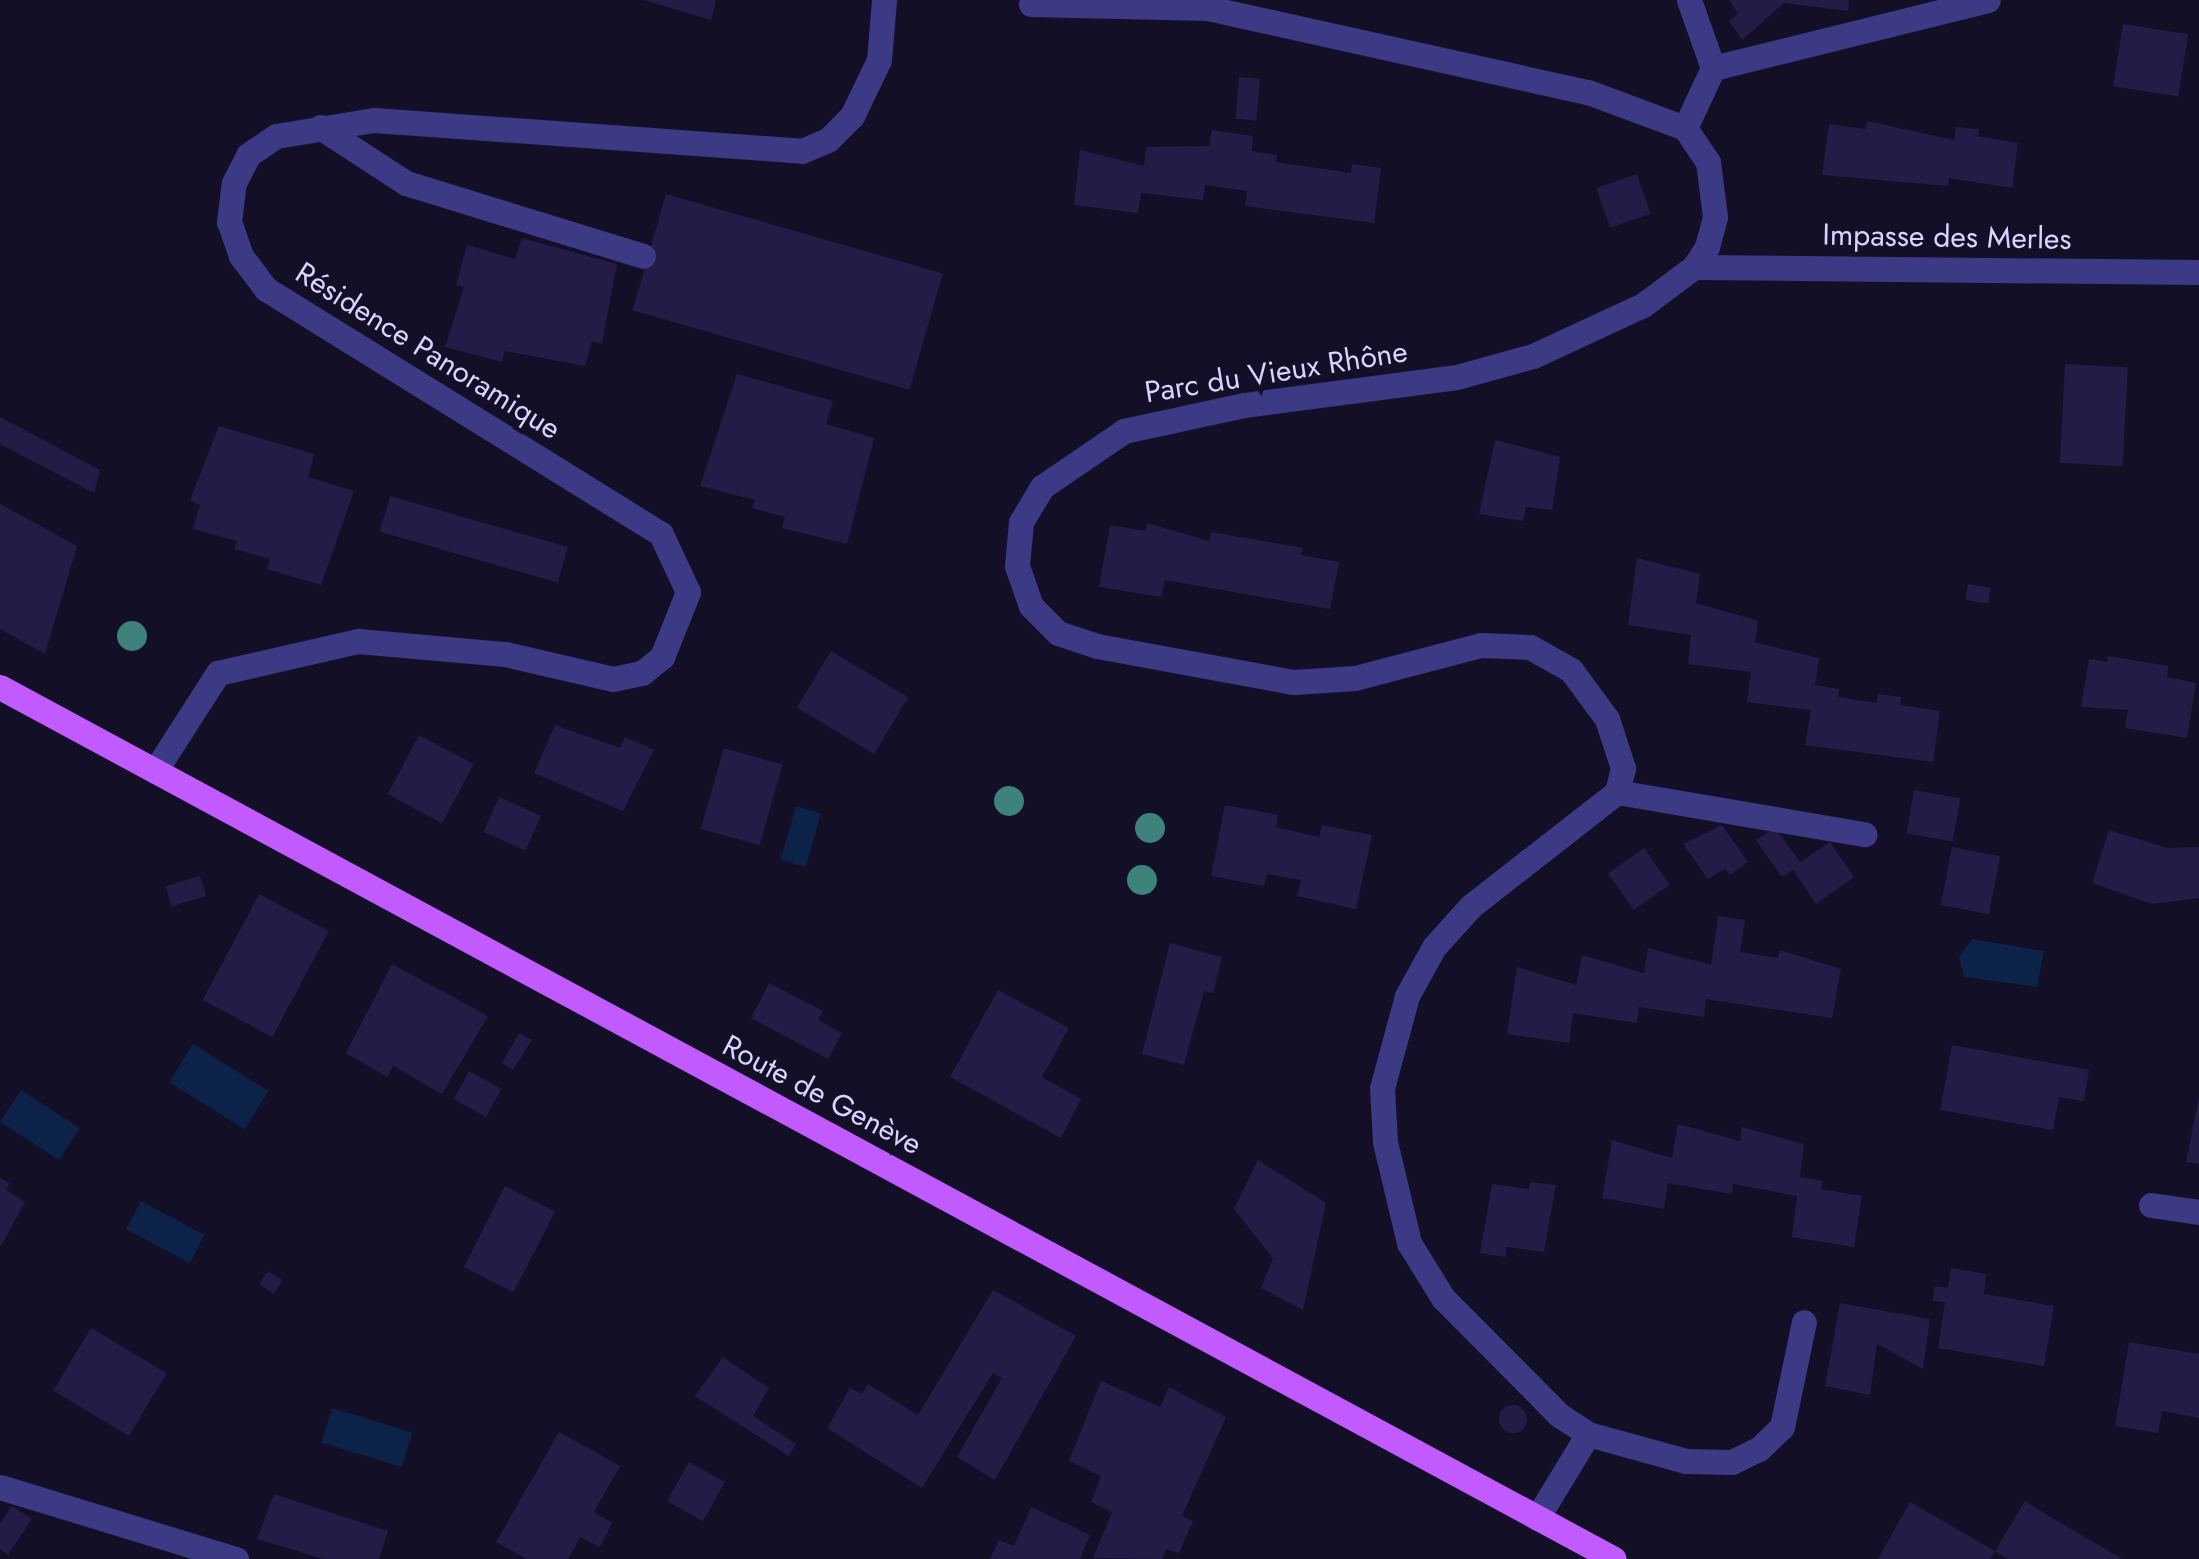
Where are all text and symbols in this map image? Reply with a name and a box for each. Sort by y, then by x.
street label: Impasse des Merles [1822,217,2072,257]
street label: Résidence Panoramique [289,255,567,447]
street label: Parc du Vieux Rhône [1142,333,1410,411]
street label: Route de Genève [716,1027,928,1163]

